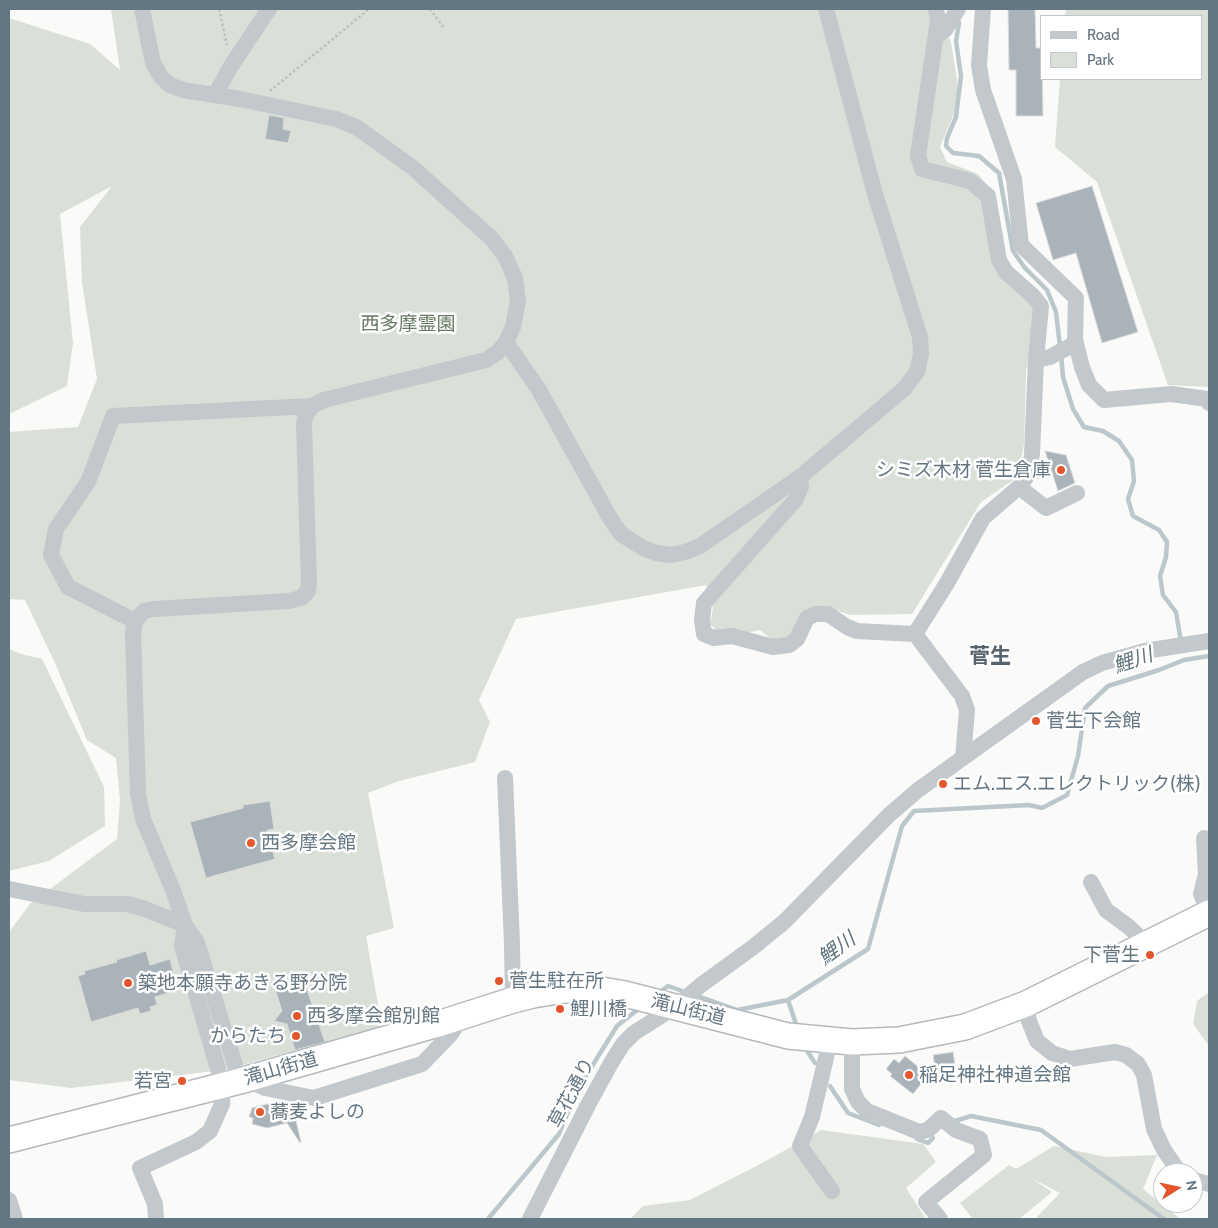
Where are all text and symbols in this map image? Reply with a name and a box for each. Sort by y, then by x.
legend [1040,15,1203,80]
text: Road [1087,26,1120,44]
text: Park [1087,51,1114,69]
park label: 西多摩霊園 [361,313,455,335]
place label: シミズ木材 菅生倉庫 [876,459,1051,481]
marker: シミズ木材 菅生倉庫 [1055,464,1067,476]
water label: 鯉川 [1110,643,1156,679]
district label: 菅生 [969,644,1011,670]
place label: 菅生下会館 [1046,710,1141,732]
marker: 菅生下会館 [1030,715,1042,727]
place label: エム.エス.エレクトリック(株) [953,773,1201,795]
marker: エム.エス.エレクトリック(株) [937,778,949,790]
place label: 西多摩会館 [261,832,356,854]
marker: 西多摩会館 [245,837,257,849]
water label: 鯉川 [814,928,860,970]
place label: 下菅生 [1083,944,1140,966]
marker: 下菅生 [1144,949,1156,961]
place label: 菅生駐在所 [509,970,604,992]
place label: 築地本願寺あきる野分院 [138,972,347,994]
marker: 菅生駐在所 [493,975,505,987]
marker: 築地本願寺あきる野分院 [122,977,134,989]
street label: 滝山街道 [648,990,728,1030]
place label: 鯉川橋 [570,998,627,1020]
marker: 鯉川橋 [554,1003,566,1015]
place label: 西多摩会館別館 [307,1005,440,1027]
marker: 西多摩会館別館 [291,1010,303,1022]
place label: からたち [210,1025,286,1047]
marker: からたち [290,1030,302,1042]
street label: 滝山街道 [241,1048,321,1090]
street label: 草花通り [544,1054,600,1132]
place label: 稲足神社神道会館 [919,1064,1071,1086]
marker: 稲足神社神道会館 [903,1069,915,1081]
place label: 若宮 [134,1070,172,1092]
marker: 若宮 [176,1075,188,1087]
place label: 蕎麦よしの [270,1101,365,1123]
marker: 蕎麦よしの [254,1106,266,1118]
north arrow [1153,1163,1203,1213]
text: N [1182,1179,1202,1192]

